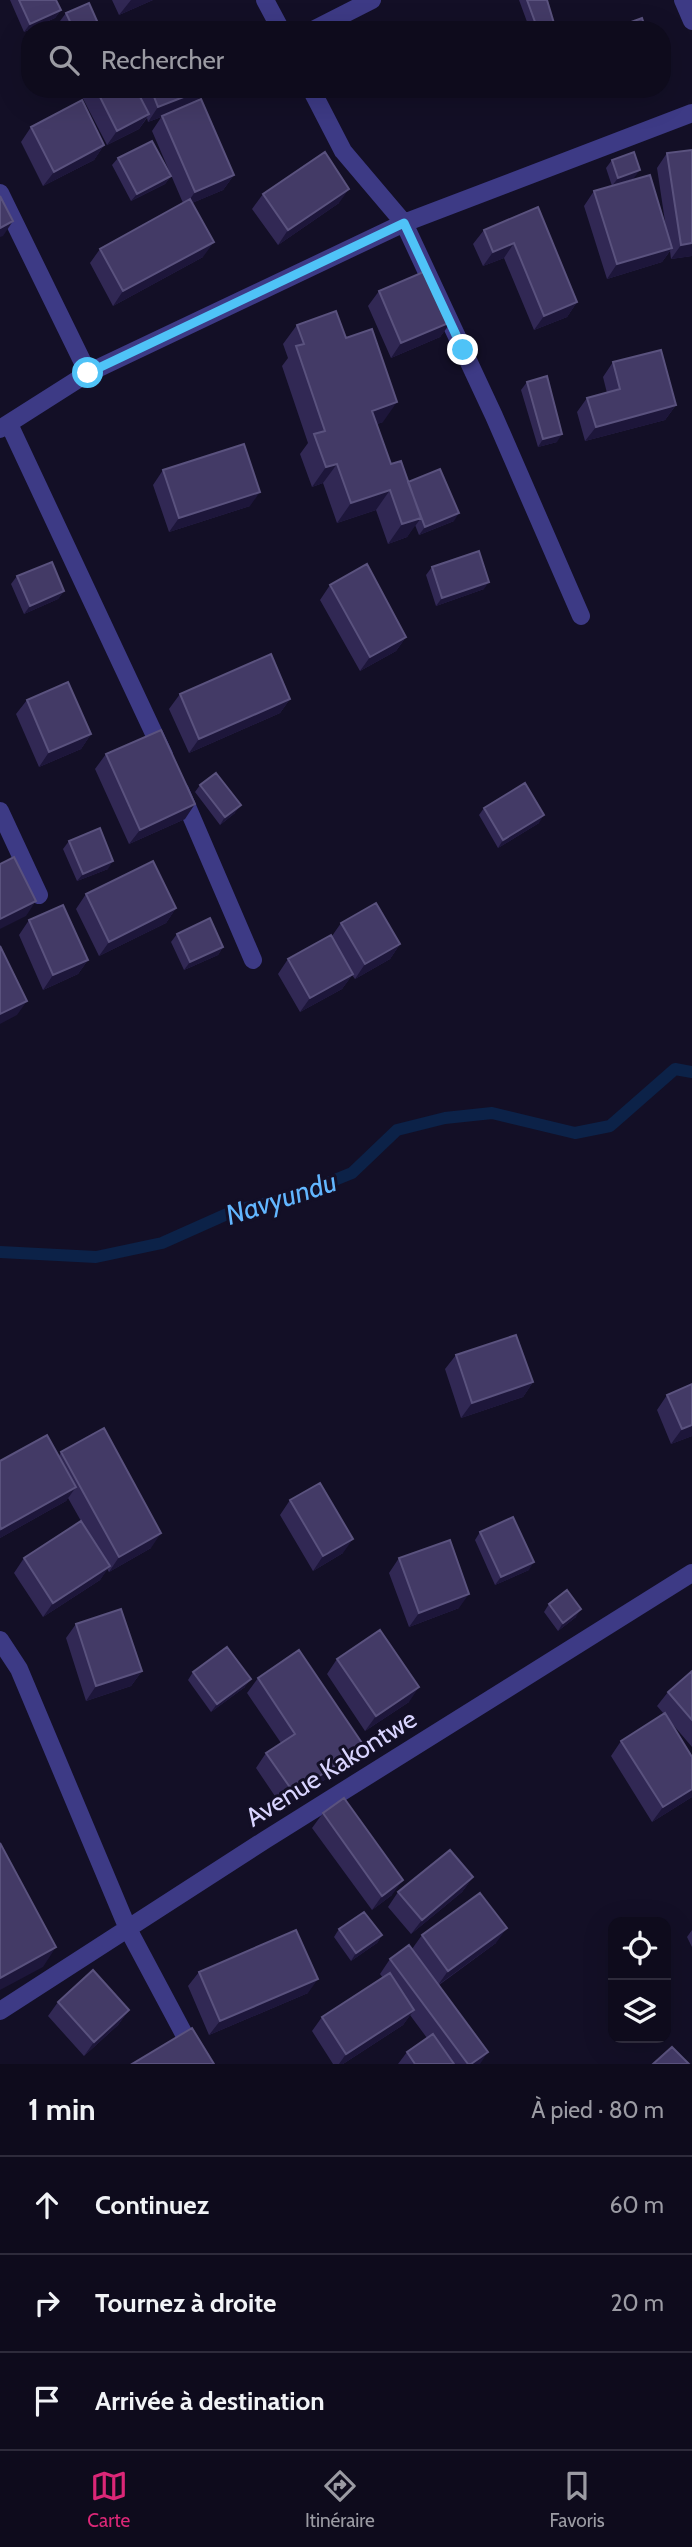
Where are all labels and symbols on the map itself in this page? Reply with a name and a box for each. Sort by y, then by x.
route end [447,334,478,365]
route start [72,357,103,388]
water label: Navyundu [221,1164,341,1232]
street label: Avenue Kakontwe [239,1702,423,1834]

